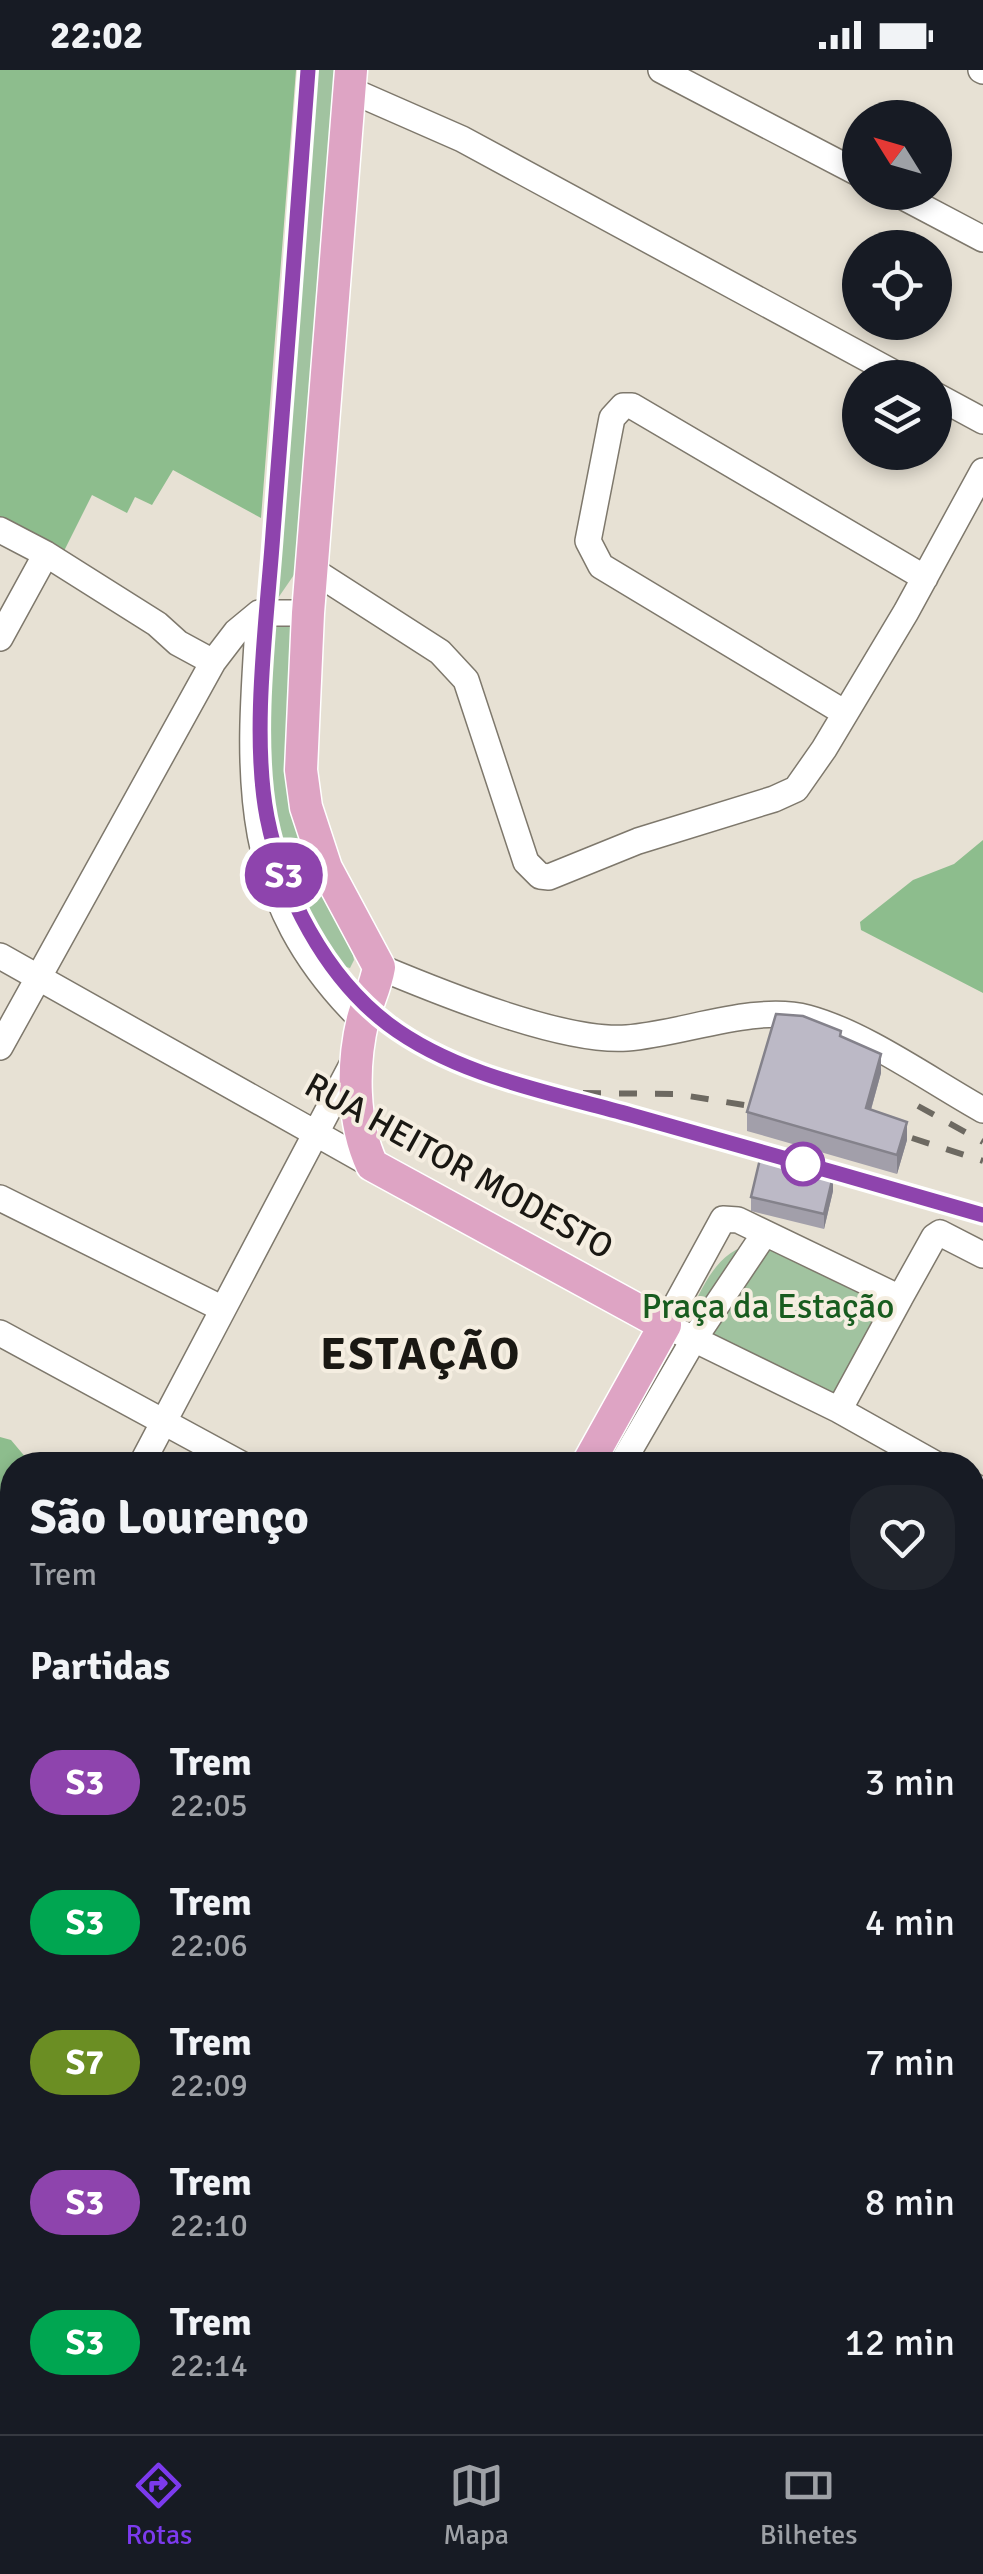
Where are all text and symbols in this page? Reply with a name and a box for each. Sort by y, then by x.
text: 22:02 [50,12,143,59]
north arrow [842,100,952,210]
map controls [842,100,952,470]
button: locate [842,230,952,340]
button: layers [842,360,952,470]
line badge: S3 [239,842,329,908]
text: S3 [265,854,303,897]
street label: RUA HEITOR MODESTO [297,1063,621,1269]
unlabelled marker [782,1143,824,1185]
park label: Praça da Estação [642,1285,894,1328]
district label: ESTAÇÃO [320,1327,522,1382]
button: heart [850,1485,955,1590]
text: São Lourenço [30,1488,309,1547]
text: Trem [30,1555,97,1594]
text: Partidas [30,1643,170,1690]
text: Trem [170,1739,252,1786]
text: 3 min [865,1759,955,1806]
text: S3 [66,1761,104,1804]
text: 22:05 [170,1786,248,1825]
text: Trem [170,1879,252,1926]
text: 4 min [865,1899,955,1946]
text: S3 [66,1901,104,1944]
text: 22:06 [170,1926,248,1965]
text: Trem [170,2019,252,2066]
text: 7 min [865,2039,955,2086]
text: S7 [66,2041,104,2084]
text: 22:09 [170,2066,248,2105]
text: Trem [170,2159,252,2206]
text: 8 min [865,2179,955,2226]
text: S3 [66,2181,104,2224]
text: 22:10 [170,2206,248,2245]
text: Trem [170,2299,252,2346]
text: 12 min [844,2319,955,2366]
text: S3 [66,2321,104,2364]
text: 22:14 [170,2346,248,2385]
tab: Rotas [125,2458,192,2552]
tab: Mapa [443,2458,509,2552]
tab: Bilhetes [760,2458,858,2552]

